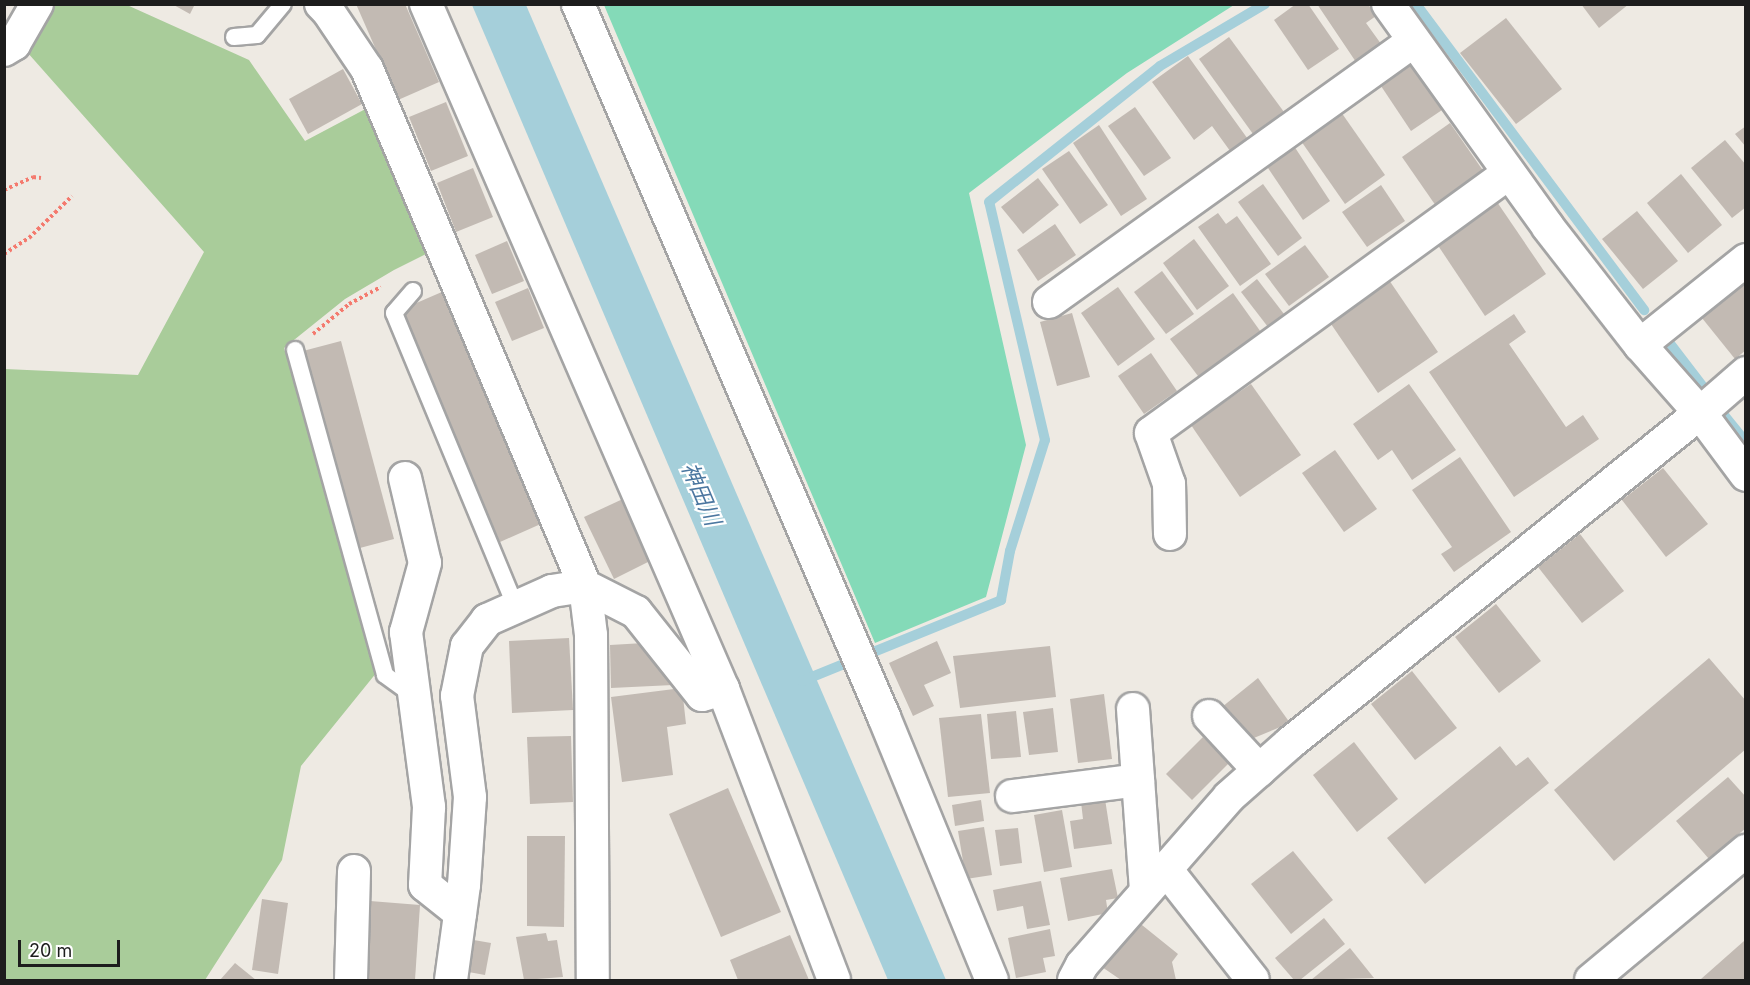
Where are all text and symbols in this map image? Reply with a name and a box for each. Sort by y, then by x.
water label: 神田川 [676,458,726,530]
scale bar [21,928,123,966]
text: 20 m [29,940,72,961]

